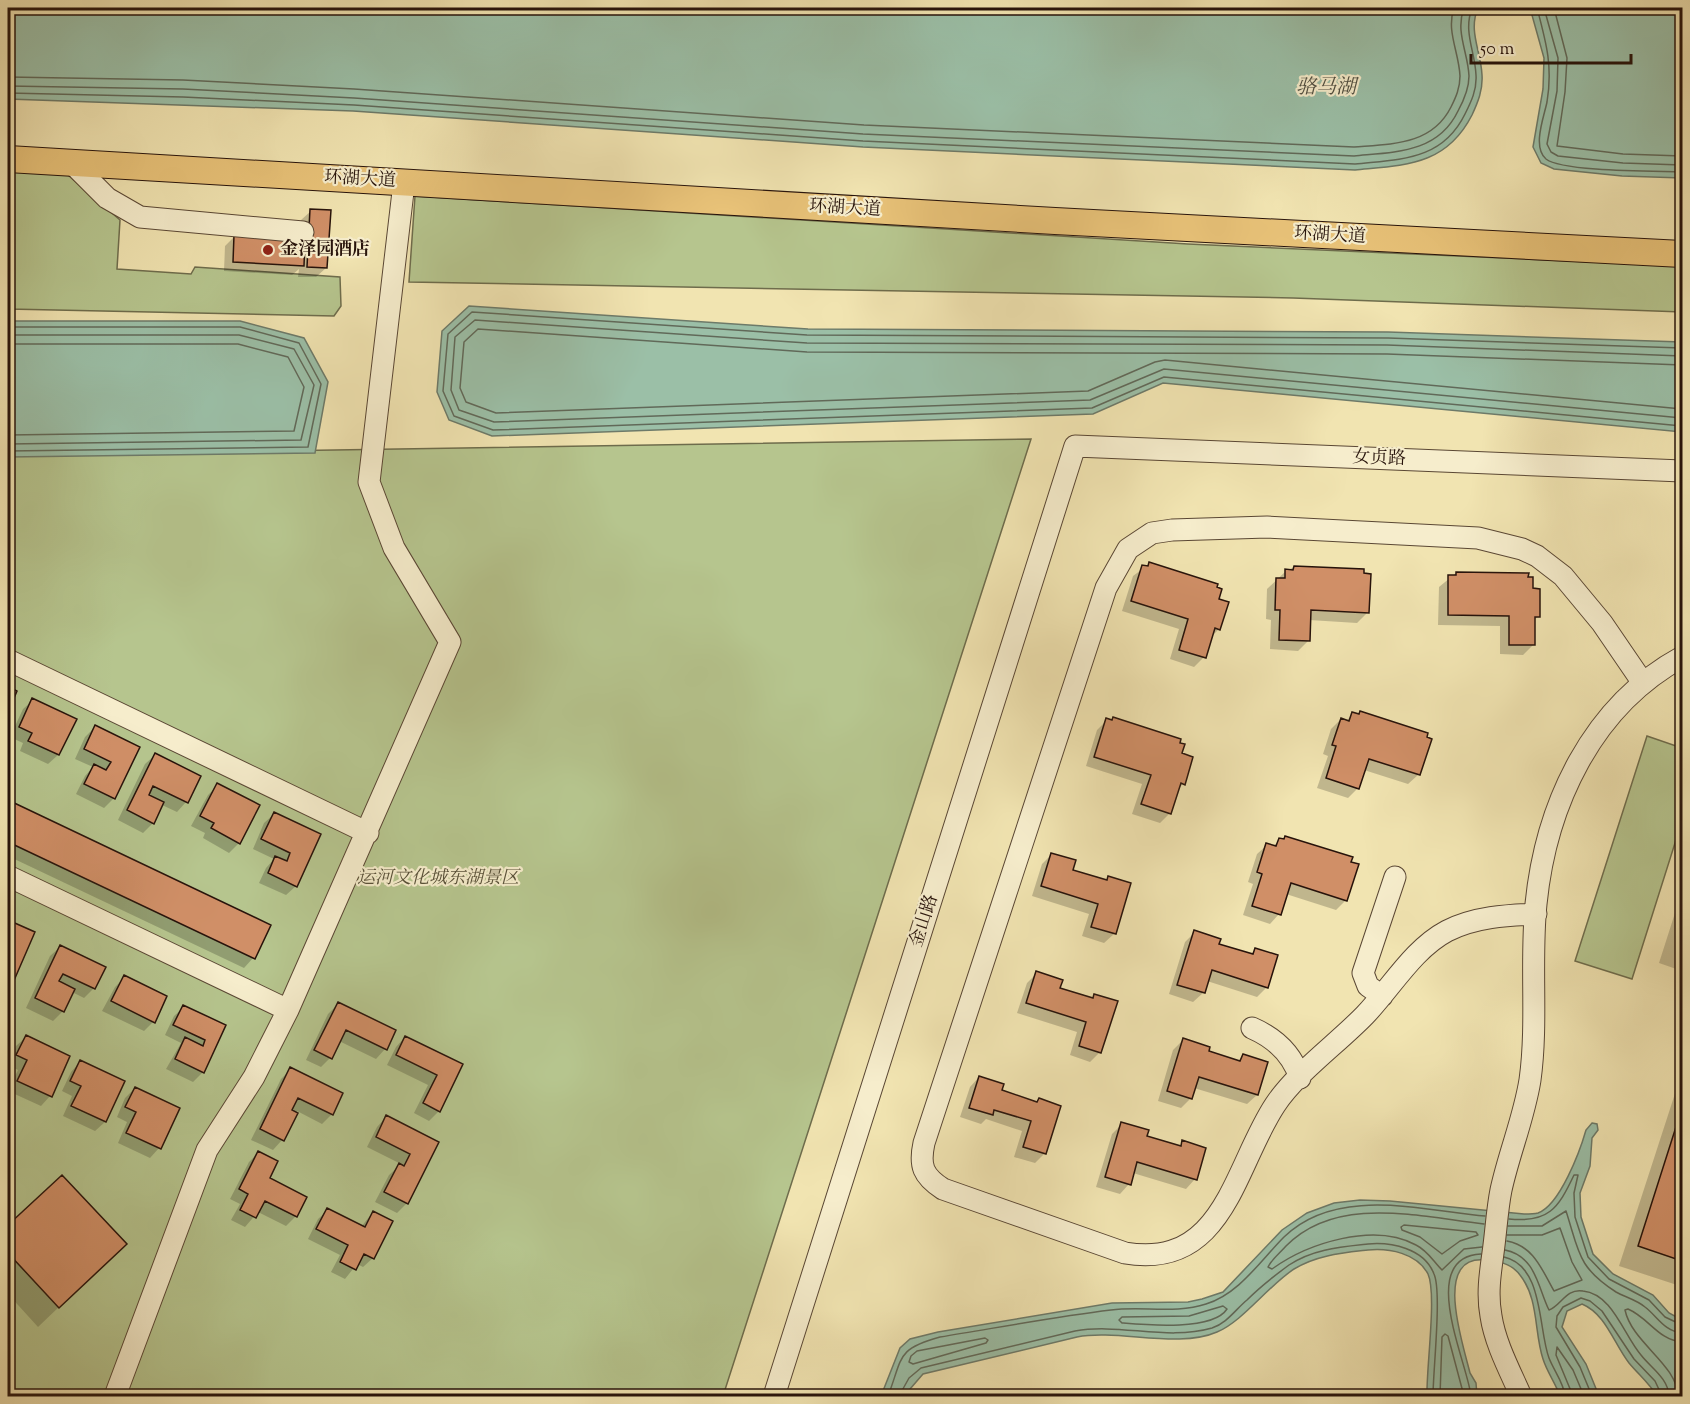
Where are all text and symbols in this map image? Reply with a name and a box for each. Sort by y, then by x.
scale bar [1471,27,1632,65]
text: 50 m [1479,37,1515,63]
water label: 骆马湖 [1296,74,1359,103]
street label: 环湖大道 [323,165,397,195]
street label: 环湖大道 [808,194,882,224]
street label: 环湖大道 [1293,221,1367,251]
place label: 金泽园酒店 [280,237,370,263]
marker: 金泽园酒店 [261,243,275,257]
street label: 女贞路 [1352,445,1406,473]
park label: 运河文化城东湖景区 [357,866,521,892]
street label: 金山路 [904,891,946,951]

